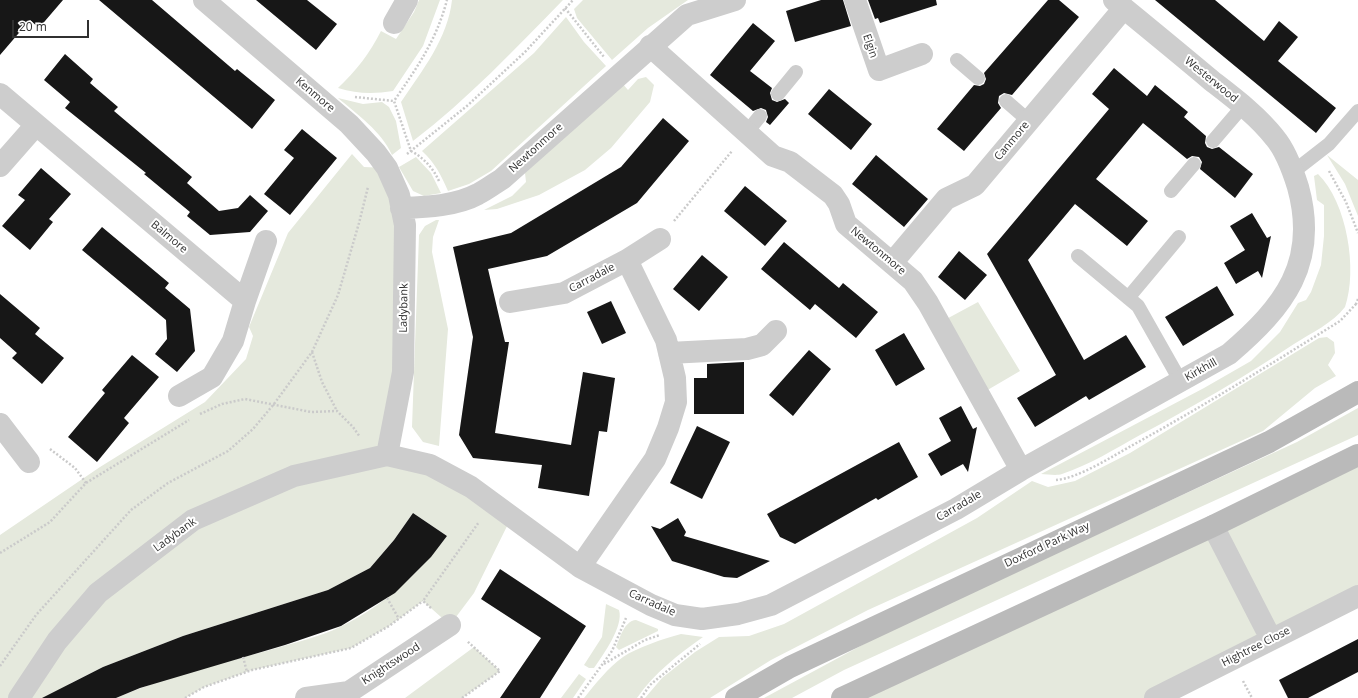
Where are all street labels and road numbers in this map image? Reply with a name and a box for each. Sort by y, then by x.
street label: Elgin [860,32,880,60]
street label: Westerwood [1182,55,1240,105]
street label: Kenmore [293,75,337,115]
street label: Canmore [992,119,1032,163]
street label: Newtonmore [506,120,566,176]
street label: Balmore [148,218,190,256]
street label: Newtonmore [848,224,908,278]
street label: Carradale [567,260,617,296]
street label: Ladybank [397,283,411,333]
street label: Kirkhill [1183,356,1219,384]
street label: Carradale [934,488,984,524]
street label: Ladybank [151,515,199,555]
street label: Doxford Park Way [1002,519,1092,571]
street label: Carradale [627,587,677,619]
street label: Hightree Close [1220,624,1292,670]
street label: Knightswood [359,640,423,688]

